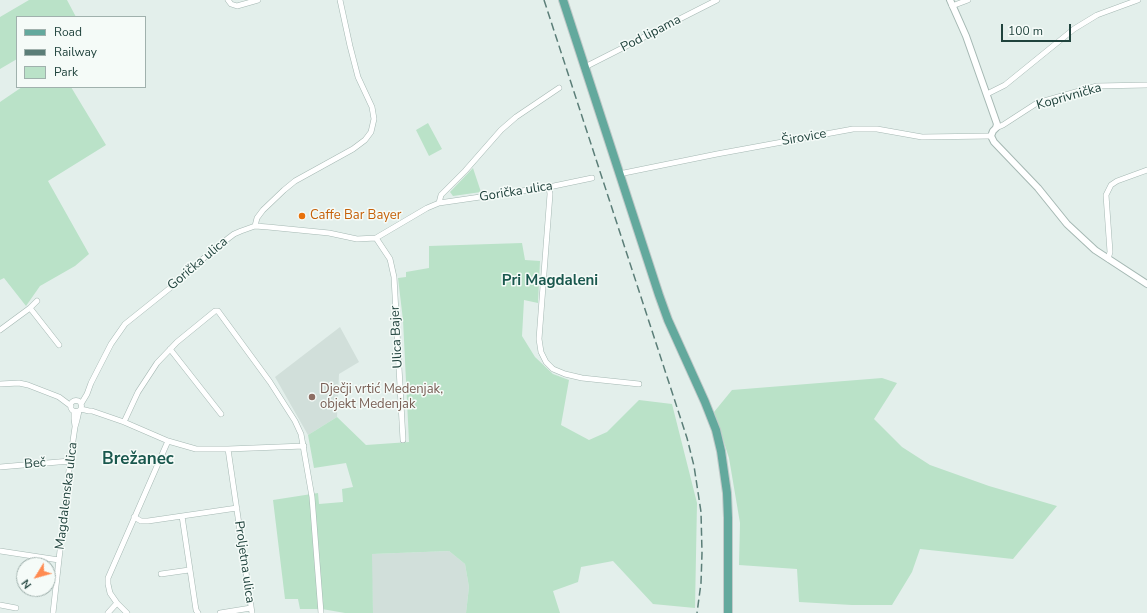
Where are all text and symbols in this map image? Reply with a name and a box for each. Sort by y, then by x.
street label: Pod lipama [618,12,684,56]
legend [16,16,146,88]
scale bar [1003,16,1073,42]
text: 100 m [1008,23,1043,39]
text: Road [54,24,82,40]
text: Railway [54,44,97,60]
text: Park [54,64,78,80]
street label: Koprivnička [1035,80,1103,114]
street label: Širovice [780,126,828,150]
street label: Gorička ulica [478,179,554,205]
place label: Caffe Bar Bayer [310,208,401,224]
marker: Caffe Bar Bayer [297,211,307,221]
street label: Gorička ulica [165,234,231,294]
district label: Pri Magdaleni [502,272,598,290]
street label: Ulica Bajer [388,305,406,369]
place label: Dječji vrtić Medenjak, objekt Medenjak [320,382,443,413]
marker: Dječji vrtić Medenjak, objekt Medenjak [307,392,317,402]
street label: Magdalenska ulica [53,441,81,551]
district label: Brežanec [102,450,174,470]
street label: Beč [24,455,46,473]
street label: Proljetna ulica [231,520,257,604]
north arrow [16,557,56,597]
text: N [18,576,35,592]

